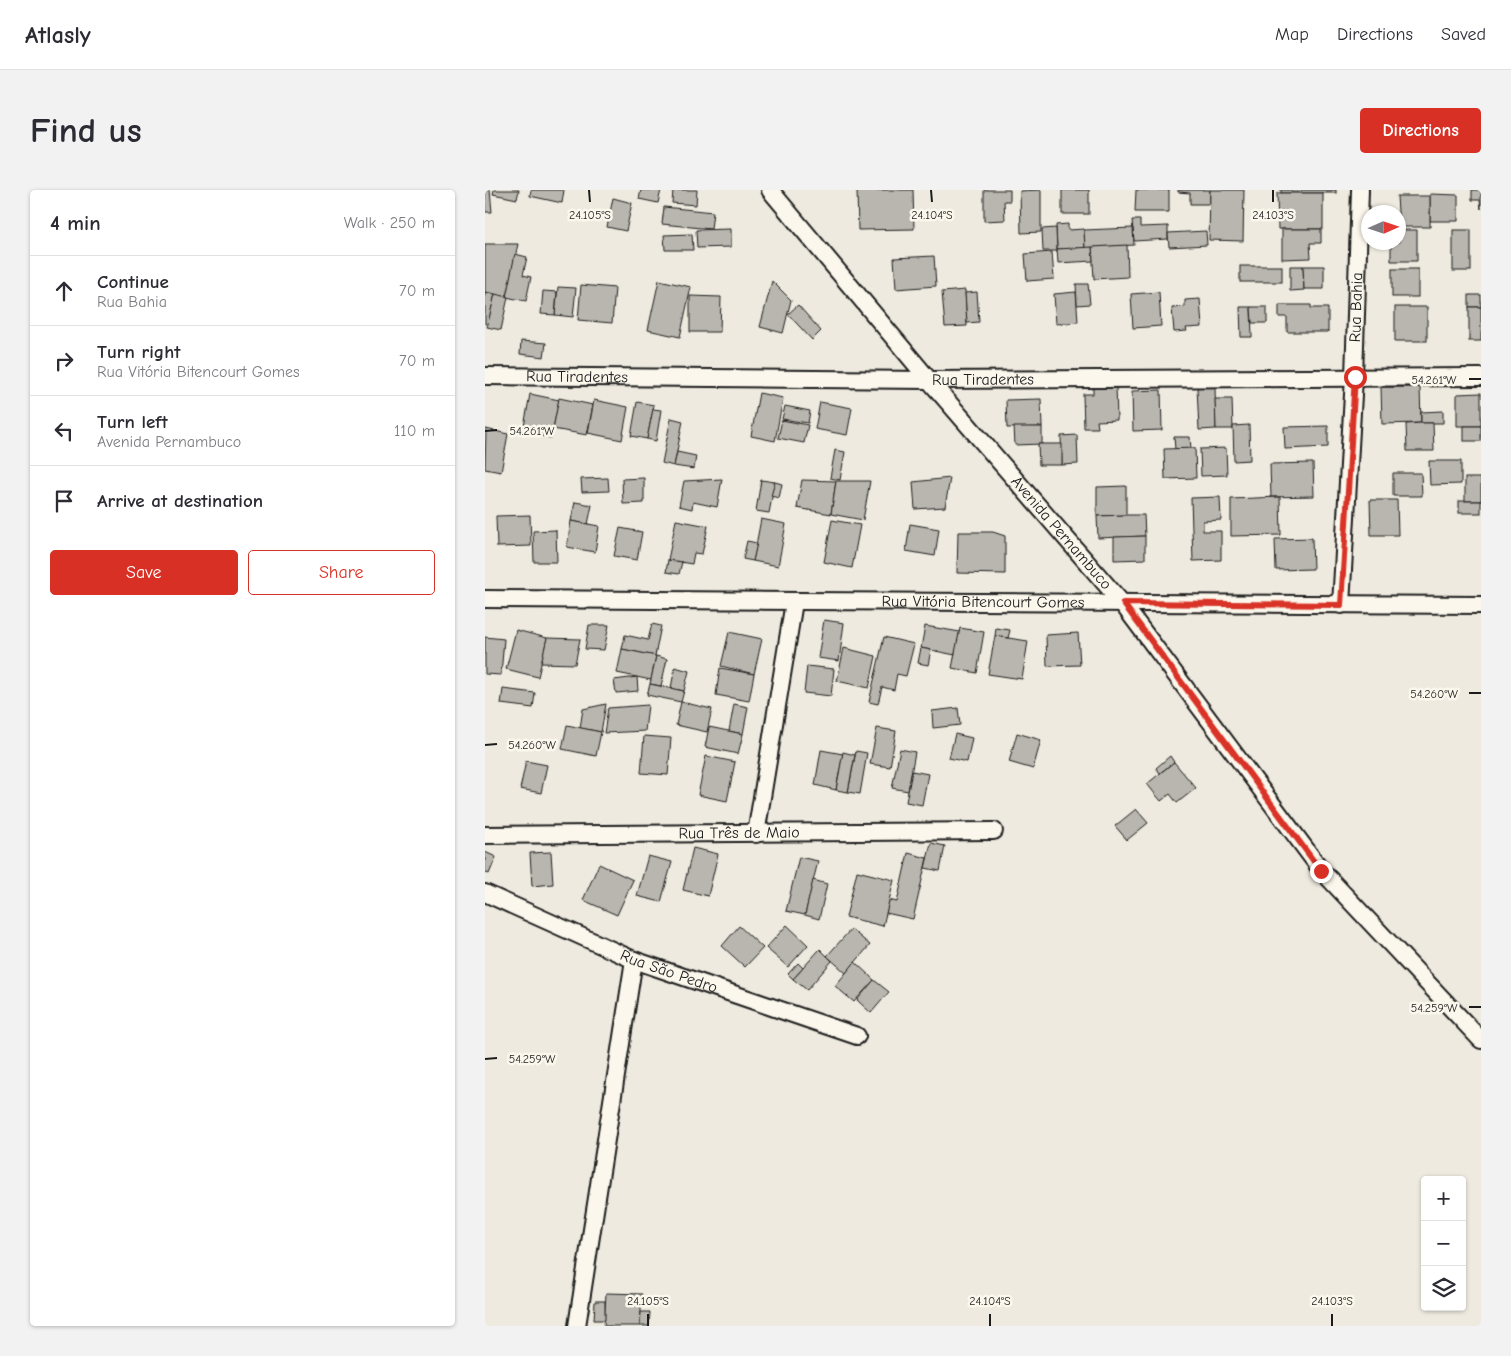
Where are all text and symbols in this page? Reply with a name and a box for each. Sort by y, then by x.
text: Atlasly [25,21,91,49]
text: Map [1275,24,1309,45]
text: Directions [1337,24,1413,45]
text: Saved [1441,24,1486,45]
button: Directions [1360,108,1481,153]
text: Find us [30,110,142,151]
north arrow [1361,205,1406,250]
text: 24.105°S [569,208,611,222]
text: 24.104°S [911,208,953,222]
text: 24.103°S [1252,208,1294,222]
text: 4 min [50,211,101,235]
text: Walk · 250 m [344,214,435,232]
text: Continue [97,271,169,293]
street label: Rua Bahia [1346,272,1366,343]
icon: ahead [50,277,78,305]
text: 70 m [399,282,435,300]
text: Rua Bahia [97,293,167,311]
text: Turn right [97,341,181,363]
icon: right [50,347,78,375]
text: 70 m [399,352,435,370]
text: Rua Vitória Bitencourt Gomes [97,363,300,381]
route start [1344,366,1367,389]
street label: Rua Tiradentes [526,367,628,386]
street label: Rua Tiradentes [932,370,1034,389]
text: 54.261°W [1411,373,1457,387]
text: Turn left [97,411,168,433]
icon: left [50,417,78,445]
text: 110 m [394,422,435,440]
text: 54.261°W [509,424,555,438]
text: Avenida Pernambuco [97,433,241,451]
street label: Avenida Pernambuco [1007,472,1115,593]
icon: arrive [50,487,78,515]
text: Arrive at destination [97,490,263,512]
button: Save [50,550,238,595]
button: Share [248,550,435,595]
street label: Rua Vitória Bitencourt Gomes [881,592,1085,612]
text: 54.260°W [1410,687,1458,701]
text: 54.260°W [508,738,556,752]
street label: Rua Três de Maio [678,824,800,842]
route end [1310,860,1333,883]
street label: Rua São Pedro [617,946,720,997]
text: 54.259°W [1411,1001,1458,1015]
text: 54.259°W [509,1052,556,1066]
map controls [1421,1176,1466,1311]
button: + [1421,1176,1466,1221]
button: − [1421,1221,1466,1266]
button: layers [1421,1266,1466,1311]
text: 24.105°S [627,1294,669,1308]
text: 24.104°S [969,1294,1011,1308]
text: 24.103°S [1311,1294,1353,1308]

